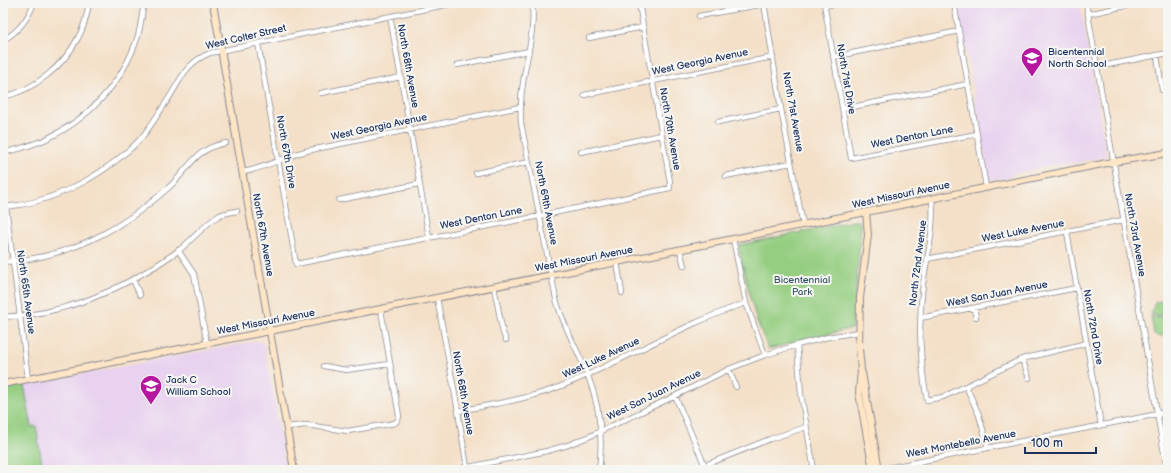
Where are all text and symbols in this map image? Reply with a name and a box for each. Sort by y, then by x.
street label: West Colter Street [204,22,288,52]
street label: North 68th Avenue [395,23,421,109]
street label: North 71st Drive [834,43,858,115]
school or university icon: Bicentennial North School [1019,45,1045,78]
street label: West Georgia Avenue [651,46,749,78]
place label: Bicentennial North School [1048,46,1107,70]
street label: North 71st Avenue [780,71,806,153]
street label: North 70th Avenue [657,87,683,171]
street label: West Georgia Avenue [330,111,428,143]
street label: North 67th Drive [274,114,298,190]
street label: West Denton Lane [870,123,954,151]
street label: North 69th Avenue [532,160,560,246]
street label: West Missouri Avenue [851,179,951,211]
street label: North 73rd Avenue [1122,192,1148,278]
street label: North 67th Avenue [250,193,276,278]
street label: West Denton Lane [439,204,523,232]
street label: West Luke Avenue [981,217,1065,245]
street label: North 72nd Avenue [907,219,929,307]
street label: West Missouri Avenue [534,244,634,274]
street label: North 65th Avenue [14,249,38,335]
park label: Bicentennial Park [774,274,830,298]
street label: West San Juan Avenue [945,278,1049,310]
street label: North 72nd Drive [1080,288,1106,366]
street label: West Missouri Avenue [216,307,316,337]
street label: West Luke Avenue [561,335,641,381]
street label: North 68th Avenue [450,350,476,436]
street label: West San Juan Avenue [605,367,703,423]
school or university icon: Jack C William School [138,373,164,406]
place label: Jack C William School [166,374,231,398]
street label: West Montebello Avenue [905,427,1017,461]
scale bar [1025,429,1096,455]
text: 100 m [1031,436,1063,451]

